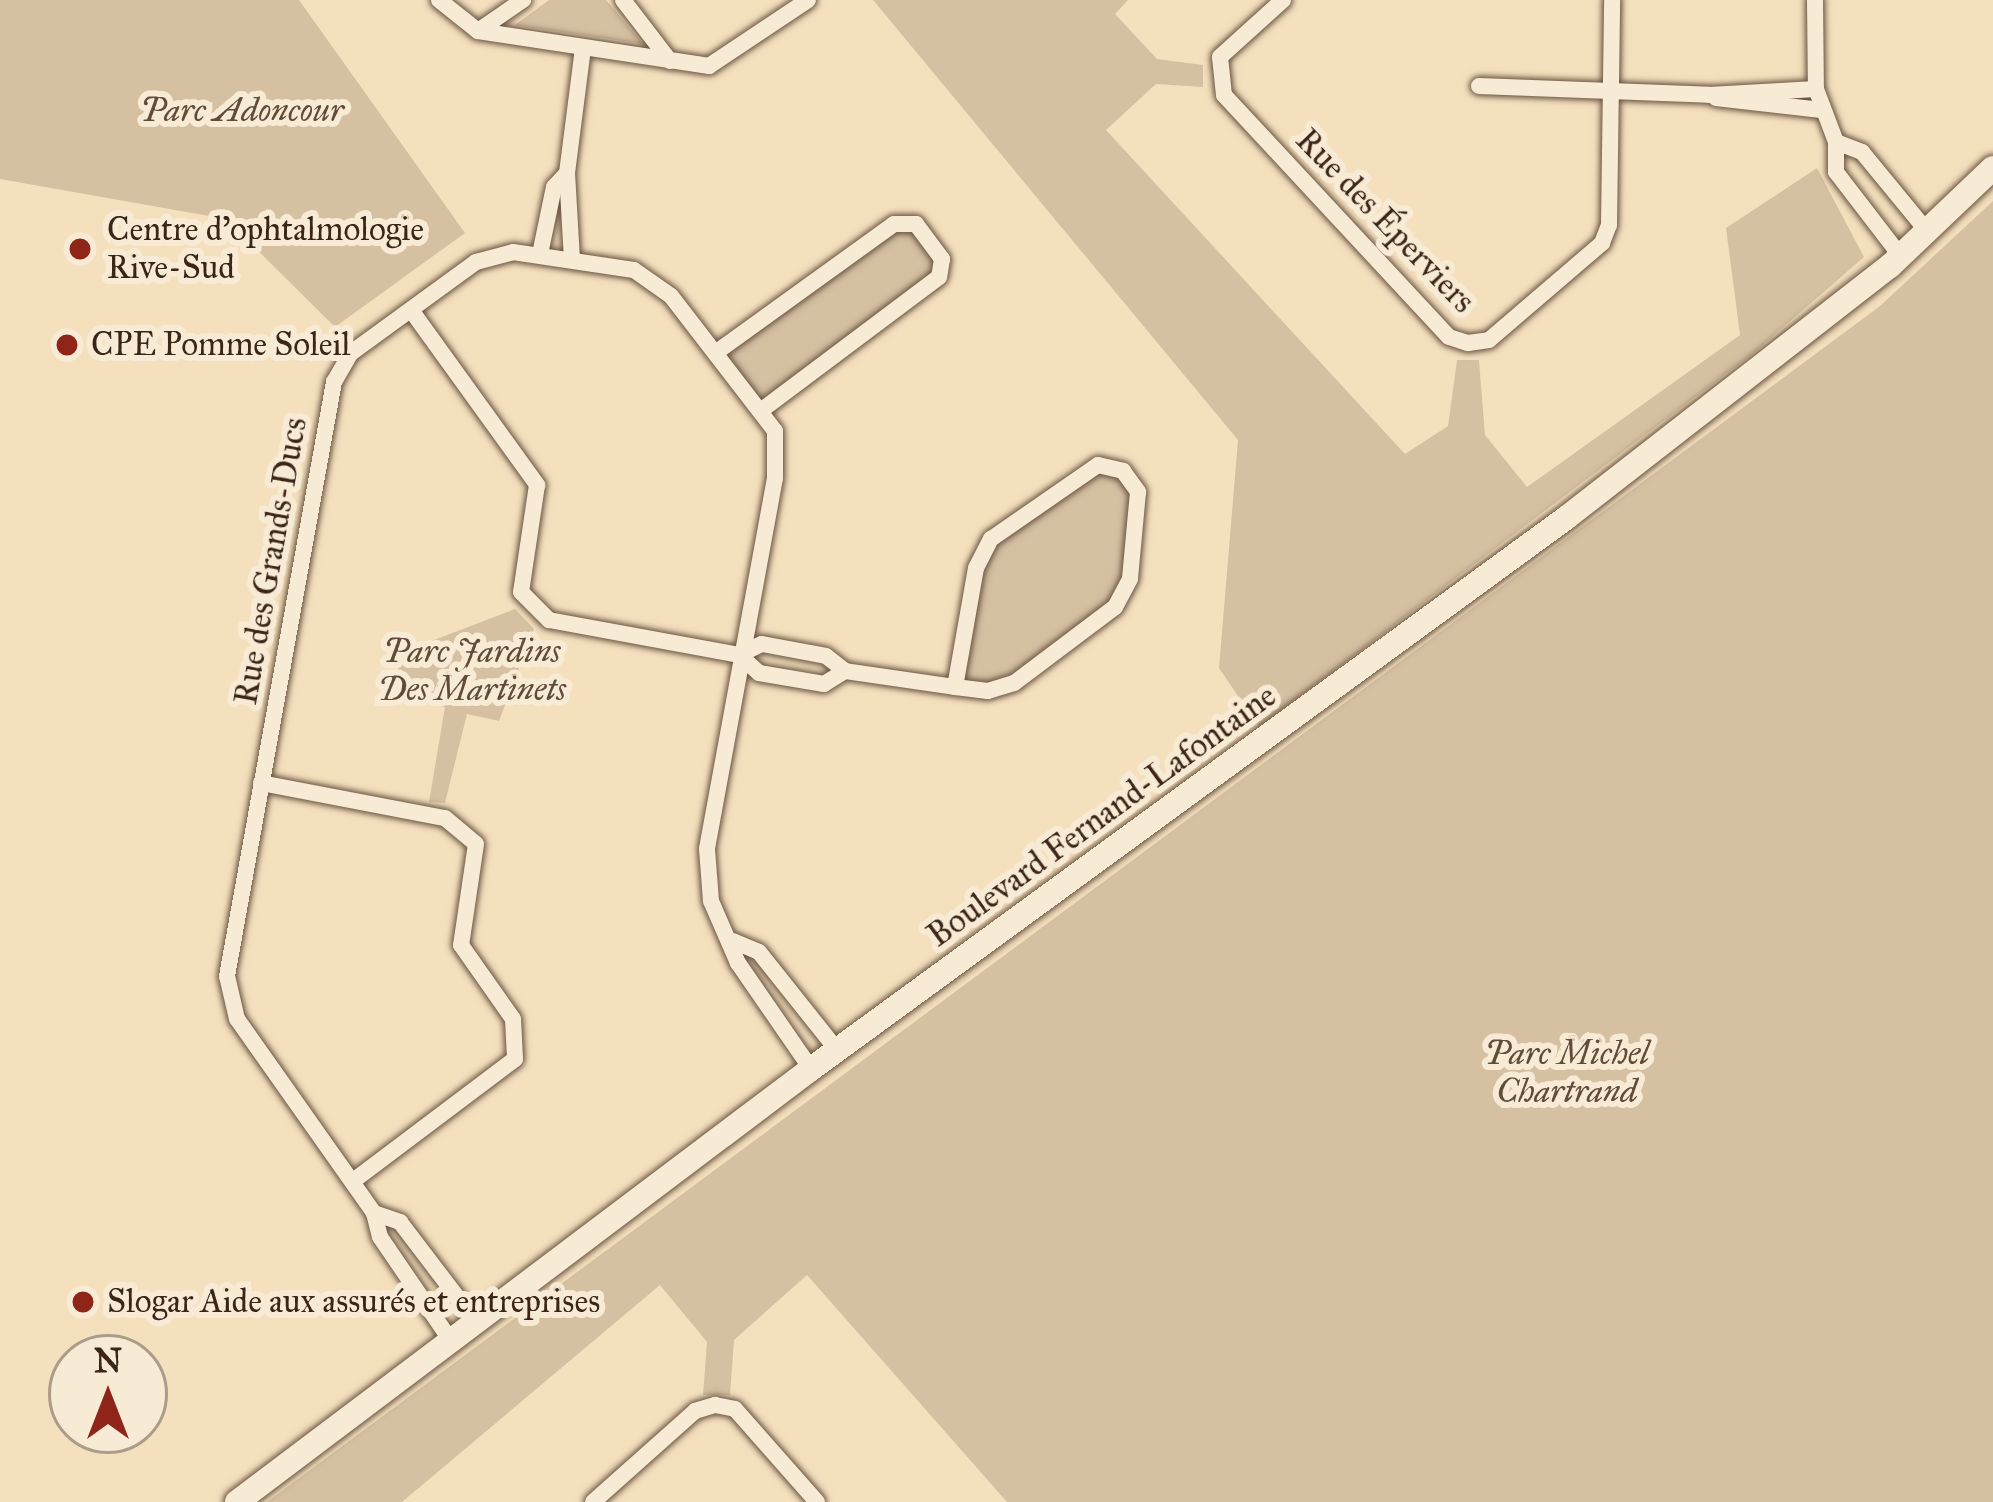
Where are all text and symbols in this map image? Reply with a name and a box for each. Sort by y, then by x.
park label: Parc Adoncour [140,91,344,131]
street label: Rue des Éperviers [1287,121,1483,321]
place label: Centre d'ophtalmologie Rive-Sud [107,210,424,288]
marker: Centre d'ophtalmologie Rive-Sud [64,233,96,265]
place label: CPE Pomme Soleil [91,325,350,365]
marker: CPE Pomme Soleil [54,332,80,358]
street label: Rue des Grands-Ducs [226,414,316,708]
park label: Parc Jardins Des Martinets [378,632,566,710]
street label: Boulevard Fernand-Lafontaine [920,676,1284,956]
park label: Parc Michel Chartrand [1485,1034,1649,1112]
place label: Slogar Aide aux assurés et entreprises [107,1282,600,1322]
marker: Slogar Aide aux assurés et entreprises [70,1289,96,1315]
north arrow [48,1334,168,1454]
text: N [94,1341,122,1381]

